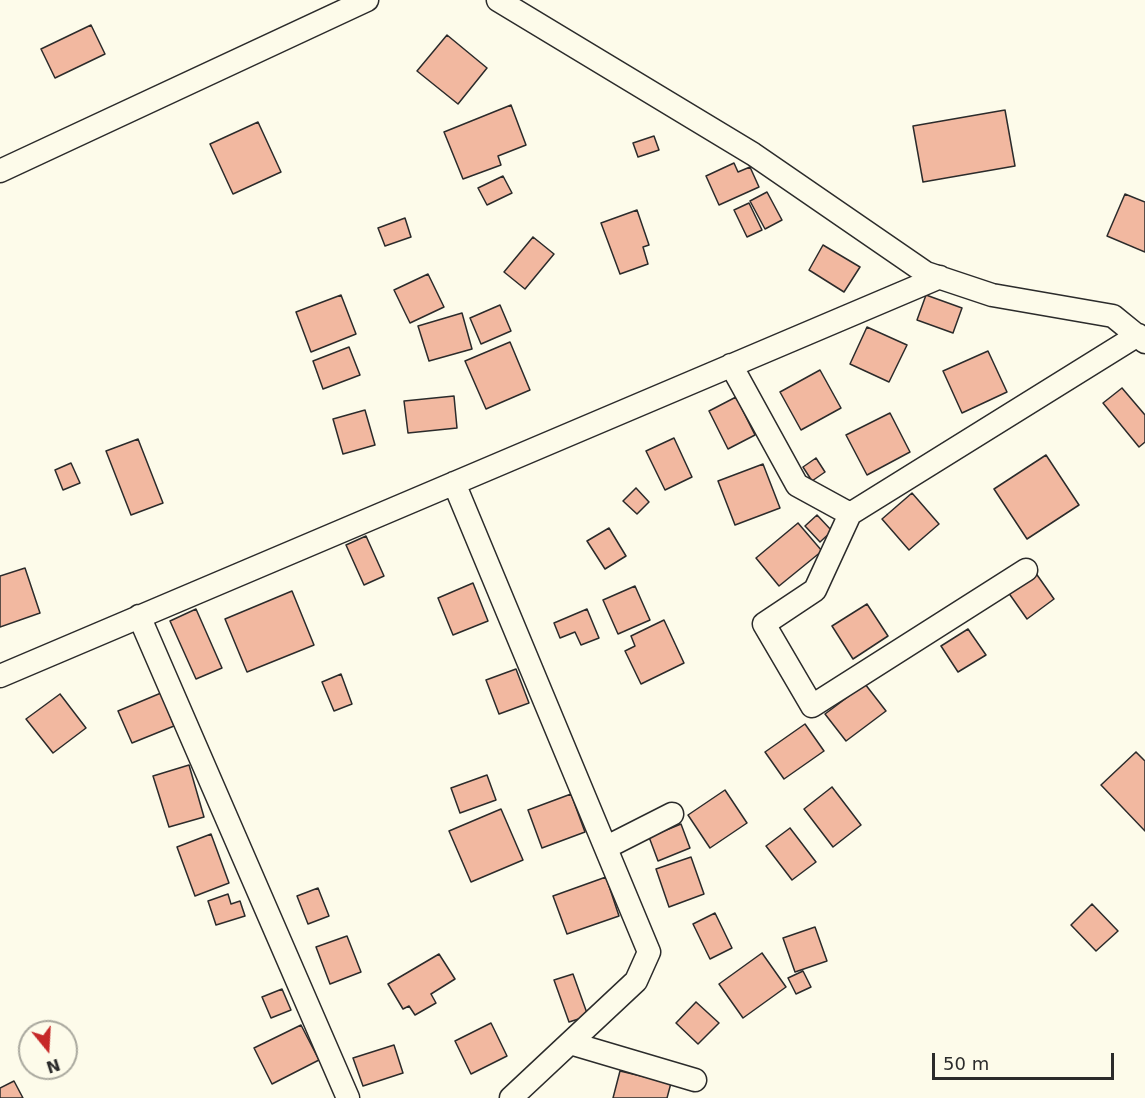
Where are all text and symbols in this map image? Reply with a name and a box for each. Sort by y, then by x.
north arrow [18,1020,78,1080]
scale bar [935,1041,1116,1079]
text: 50 m [943,1053,989,1074]
text: N [44,1055,62,1077]

